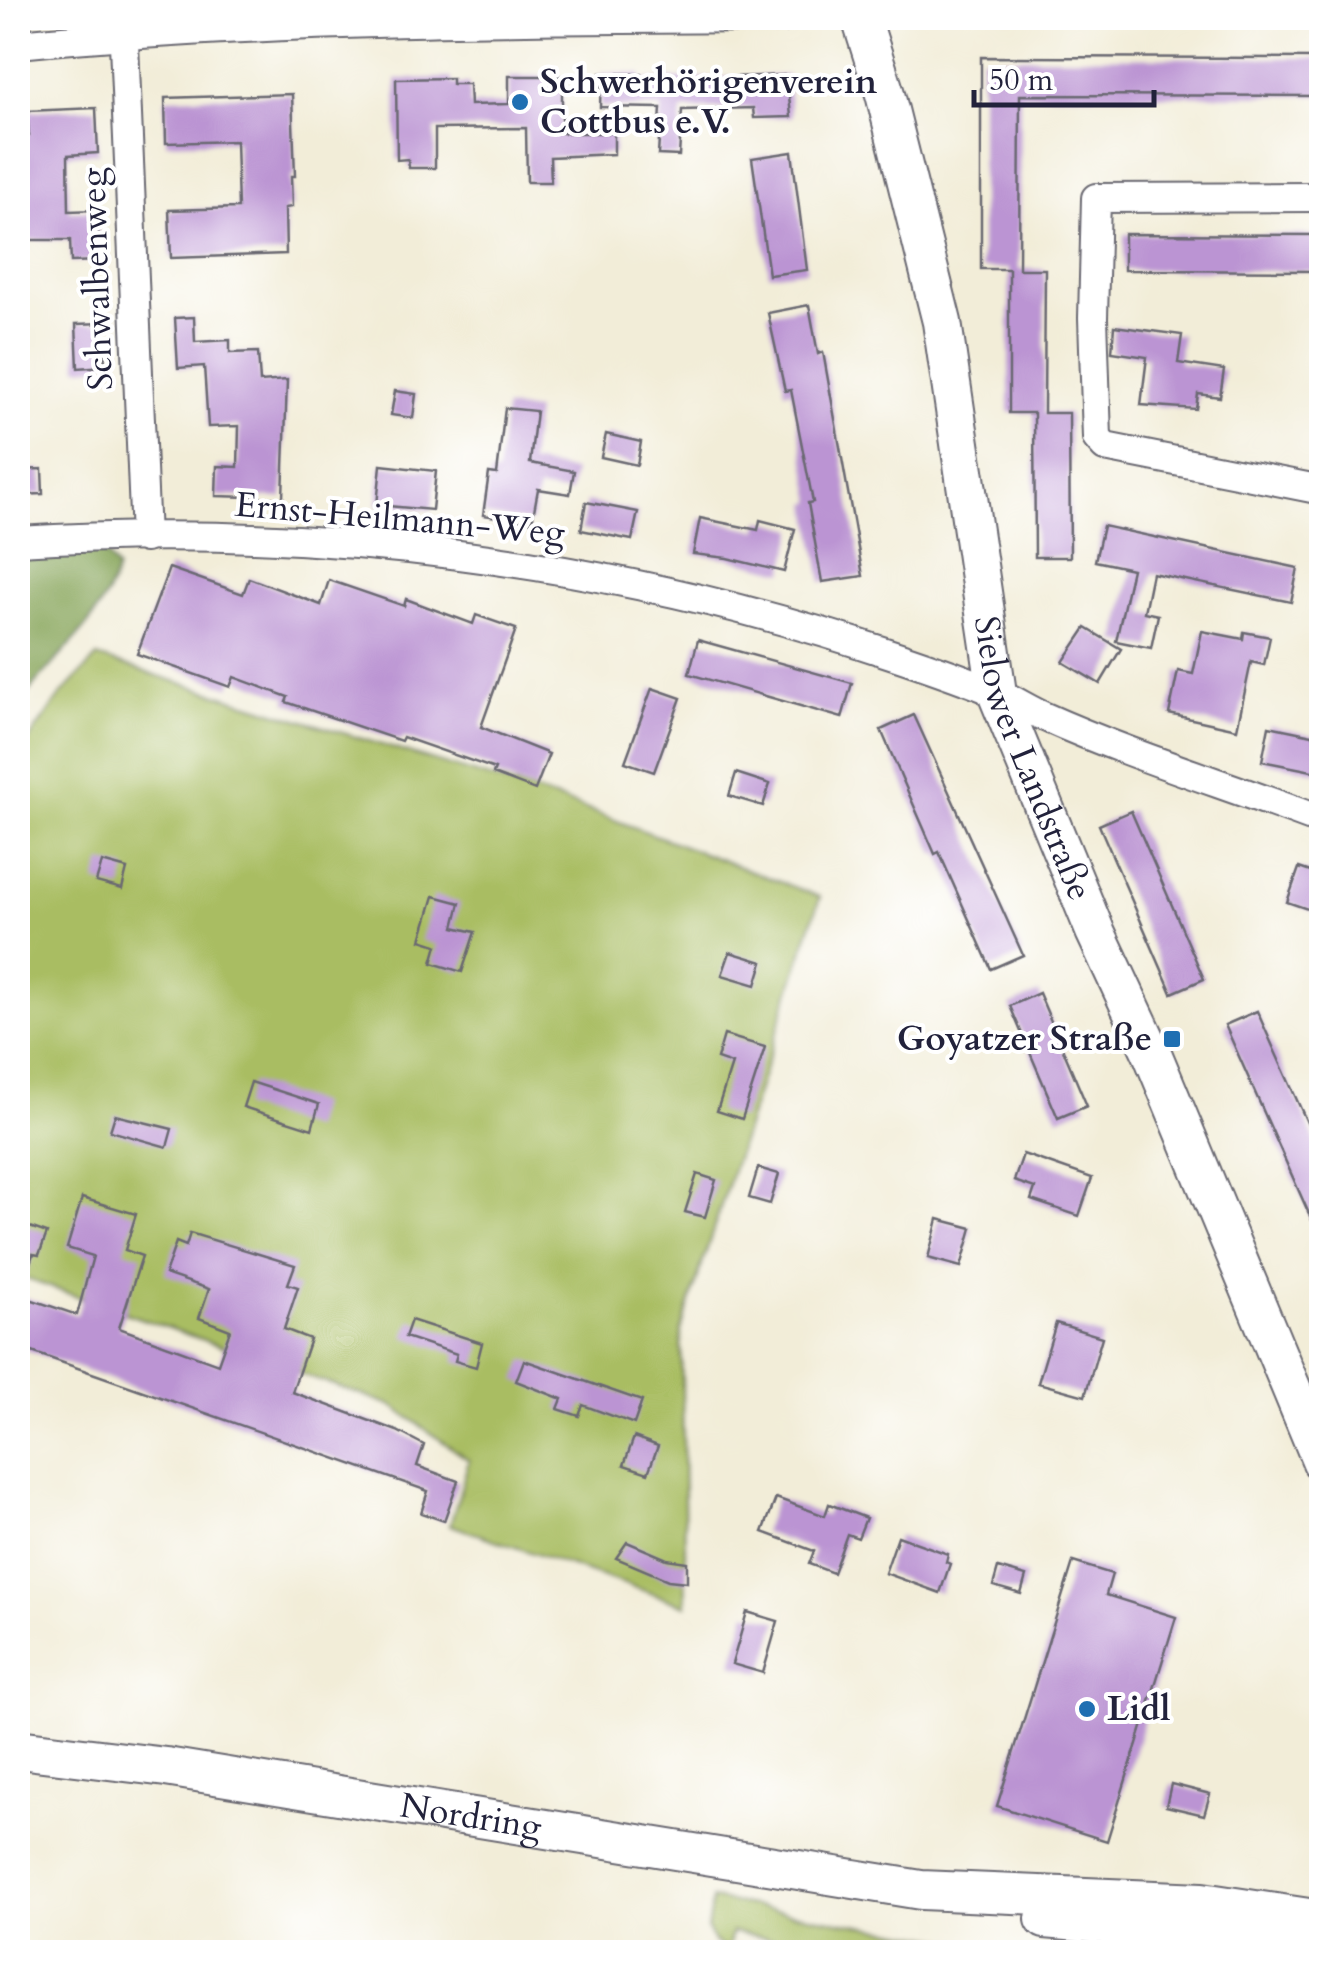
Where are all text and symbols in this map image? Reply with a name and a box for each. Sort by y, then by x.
scale bar [974,45,1154,107]
place label: Schwerhörigenverein Cottbus e.V. [540,58,878,146]
text: 50 m [989,60,1054,101]
marker: Schwerhörigenverein Cottbus e.V. [509,91,531,113]
street label: Schwalbenweg [69,166,125,391]
street label: Ernst-Heilmann-Weg [233,481,567,557]
street label: Sielower Landstraße [962,613,1104,907]
place label: Goyatzer Straße [897,1015,1152,1063]
marker: Goyatzer Straße [1161,1028,1183,1050]
place label: Lidl [1107,1685,1170,1733]
marker: Lidl [1076,1698,1098,1720]
street label: Nordring [397,1782,545,1852]

